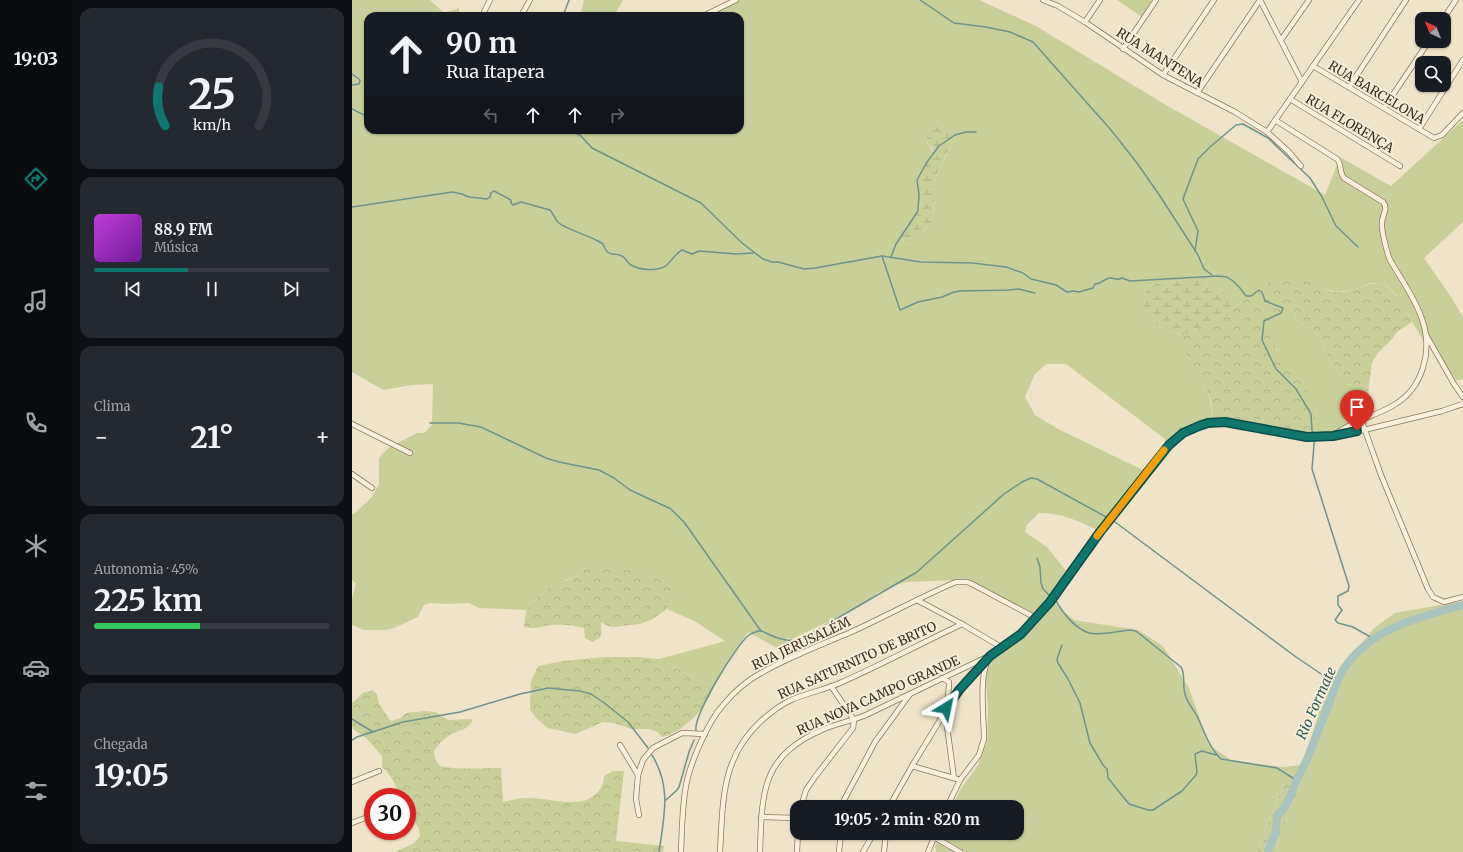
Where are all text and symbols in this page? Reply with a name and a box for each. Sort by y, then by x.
north arrow [1415,12,1451,48]
map controls [1415,12,1451,92]
street label: RUA MANTENA [1113,24,1207,91]
text: 90 m [446,25,517,61]
icon: ahead [380,28,432,80]
text: 19:03 [14,47,58,70]
button: search [1415,56,1451,92]
street label: RUA BARCELONA [1325,57,1429,128]
text: Rua Itapera [446,60,545,83]
text: 25 [188,68,236,120]
street label: RUA FLORENÇA [1302,90,1398,157]
icon: left [480,104,502,126]
icon: ahead [522,104,544,126]
icon: ahead [564,104,586,126]
icon: right [606,104,628,126]
text: km/h [193,116,231,134]
icon: directions [22,165,50,193]
text: 88.9 FM [154,220,213,239]
text: Música [154,239,199,256]
icon: previous [122,278,144,300]
icon: pause [201,278,223,300]
icon: next [280,278,302,300]
icon: music [22,287,50,315]
pin [1340,390,1374,431]
icon: arrive [1346,396,1368,418]
text: Clima [94,398,131,415]
icon: phone [22,409,50,437]
text: 21° [190,418,234,456]
text: − [94,423,109,451]
text: + [315,423,330,451]
icon: climate [22,532,50,560]
text: Autonomia · 45% [94,561,198,578]
text: 225 km [94,581,202,619]
street label: RUA JERUSALÉM [749,612,853,674]
street label: RUA SATURNITO DE BRITO [775,618,939,703]
street label: RUA NOVA CAMPO GRANDE [794,651,963,739]
icon: car [22,654,50,682]
water label: Rio Formate [1292,664,1340,742]
position arrow [925,687,967,729]
text: Chegada [94,736,148,753]
text: 19:05 [94,756,169,794]
icon: filters [22,777,50,805]
speed limit sign: 30 [364,788,416,840]
text: 19:05 · 2 min · 820 m [834,810,980,829]

